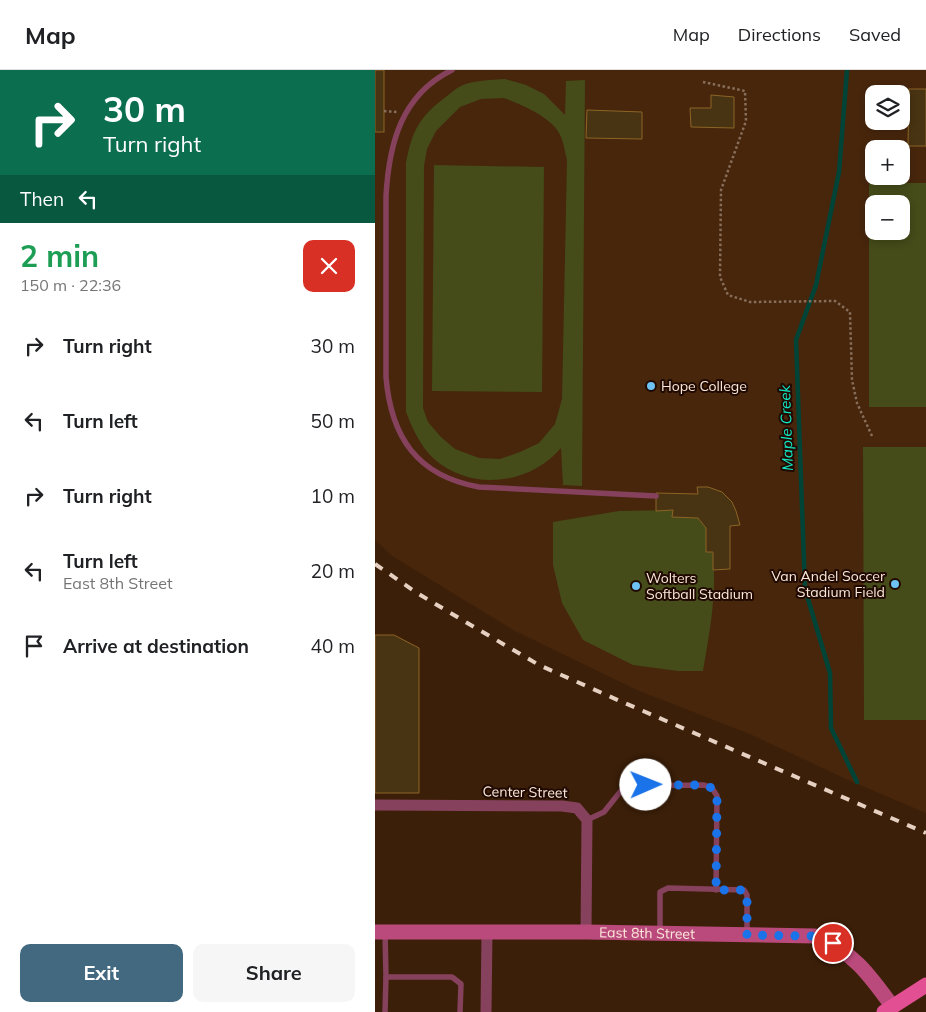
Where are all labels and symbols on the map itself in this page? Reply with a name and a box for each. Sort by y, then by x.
place label: Hope College [661,377,747,395]
marker: Hope College [645,380,657,392]
water label: Maple Creek [775,383,797,471]
place label: Van Andel Soccer Stadium Field [771,567,886,601]
place label: Wolters Softball Stadium [646,569,753,603]
marker: Van Andel Soccer Stadium Field [889,578,901,590]
marker: Wolters Softball Stadium [630,580,642,592]
position arrow [619,758,671,810]
street label: Center Street [482,782,568,802]
pin [812,922,854,964]
street label: East 8th Street [599,923,695,943]

